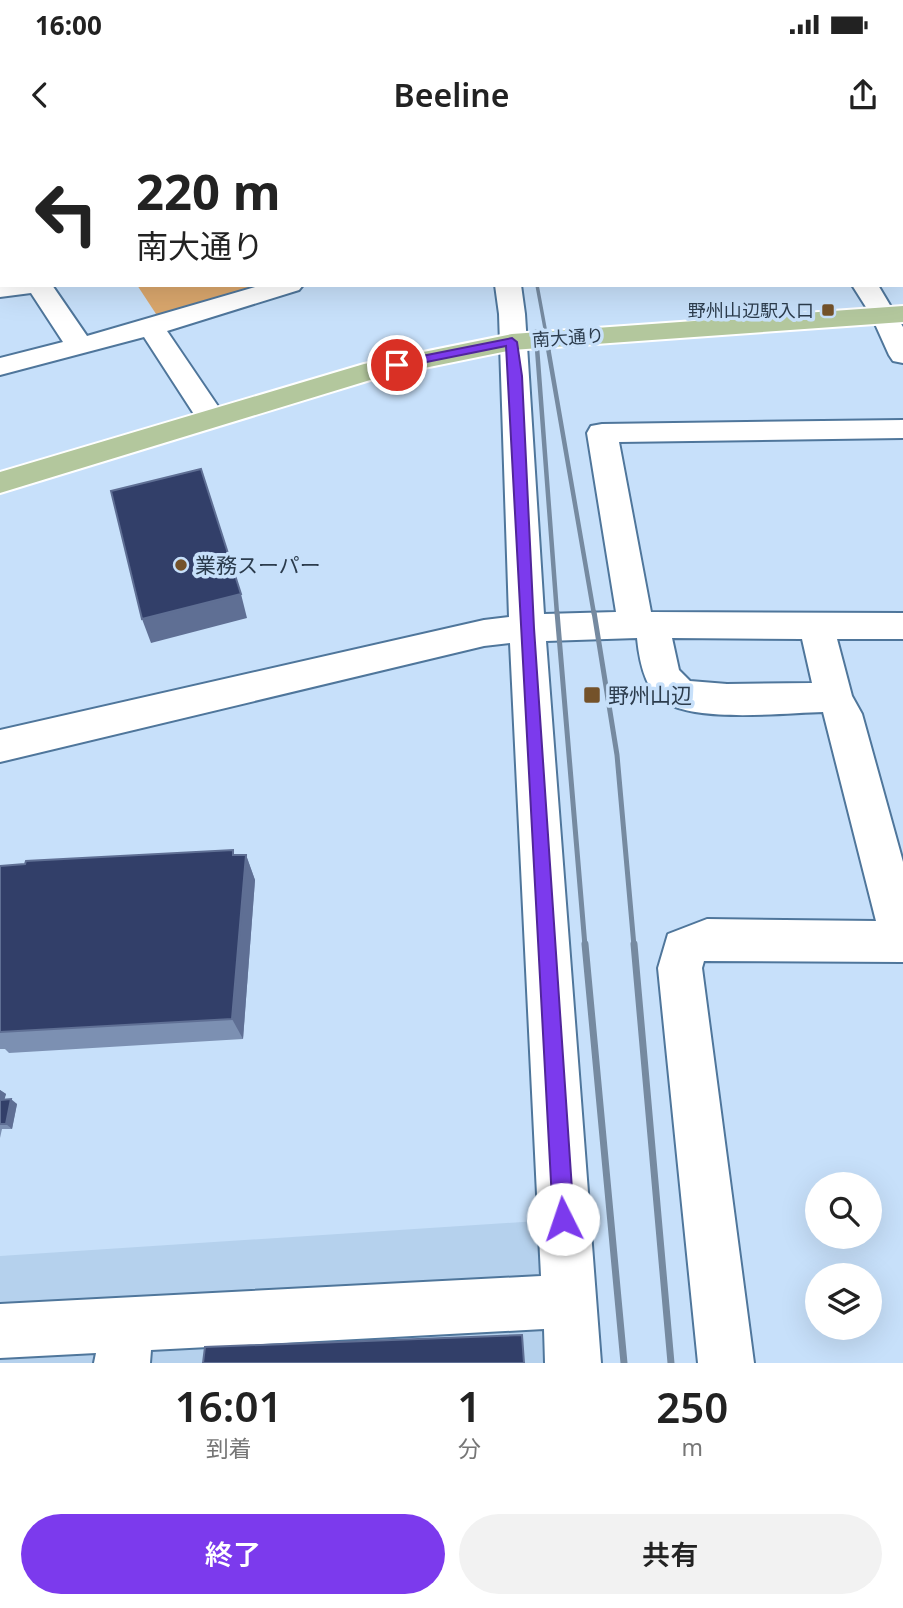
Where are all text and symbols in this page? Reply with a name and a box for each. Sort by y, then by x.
text: 16:00 [35,7,102,43]
text: Beeline [394,73,509,116]
icon: back [21,76,59,114]
icon: share [844,76,882,114]
text: 220 m [136,158,281,224]
icon: left [21,168,112,259]
text: 南大通り [136,224,264,267]
place label: 野州山辺駅入口 [688,298,814,322]
marker: 野州山辺駅入口 [820,302,836,318]
street label: 南大通り [531,323,605,351]
pin [367,335,427,395]
icon: arrive [378,346,416,384]
place label: 業務スーパー [195,551,321,579]
marker: 業務スーパー [173,557,189,573]
place label: 野州山辺 [608,681,692,709]
marker: 野州山辺 [582,685,602,705]
map controls [805,1172,882,1340]
button: search [805,1172,882,1249]
position arrow [526,1182,600,1256]
button: layers [805,1263,882,1340]
text: 16:01 [175,1377,283,1434]
text: 1 [457,1377,481,1434]
text: 250 [656,1378,728,1435]
text: m [681,1431,703,1463]
text: 到着 [206,1432,252,1464]
text: 分 [458,1432,481,1464]
button: 終了 [21,1514,445,1594]
button: 共有 [459,1514,882,1594]

